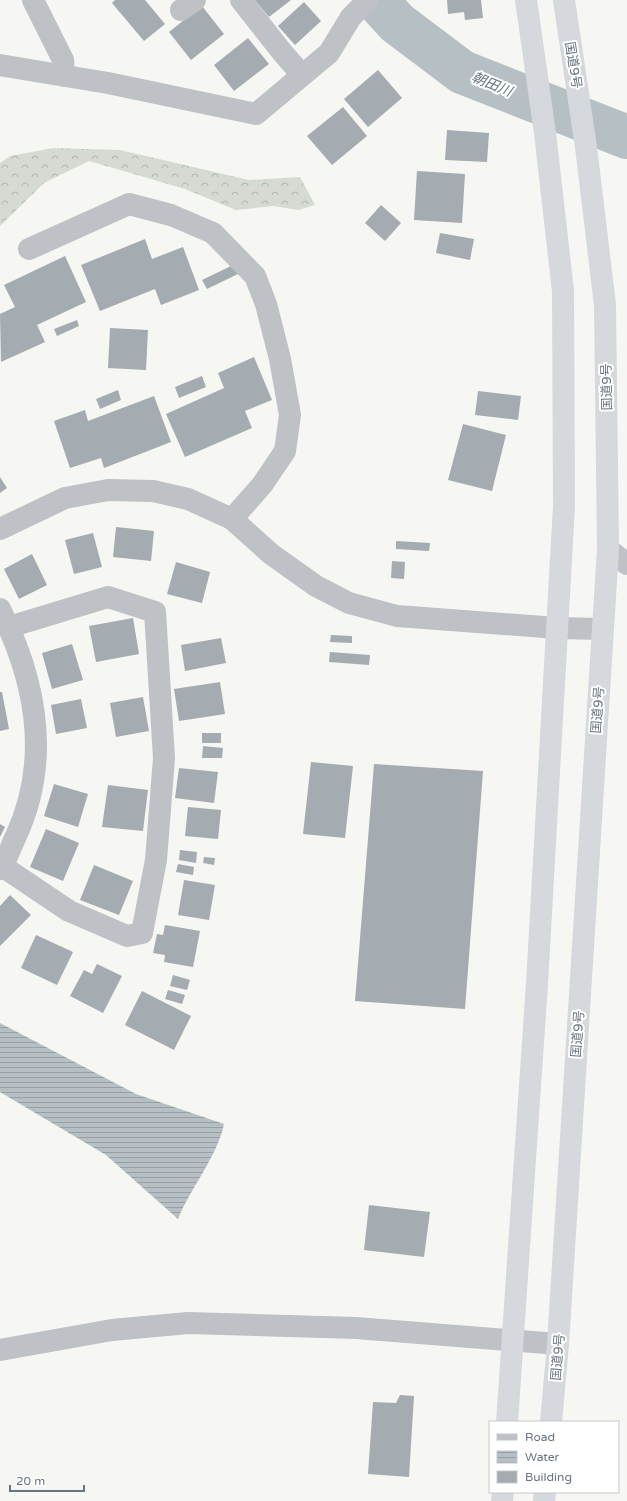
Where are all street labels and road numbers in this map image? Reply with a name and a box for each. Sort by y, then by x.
street label: 国道9号 [561,41,585,90]
street label: 国道9号 [599,363,615,411]
street label: 国道9号 [588,686,608,734]
street label: 国道9号 [568,1010,588,1058]
street label: 国道9号 [548,1333,568,1381]

